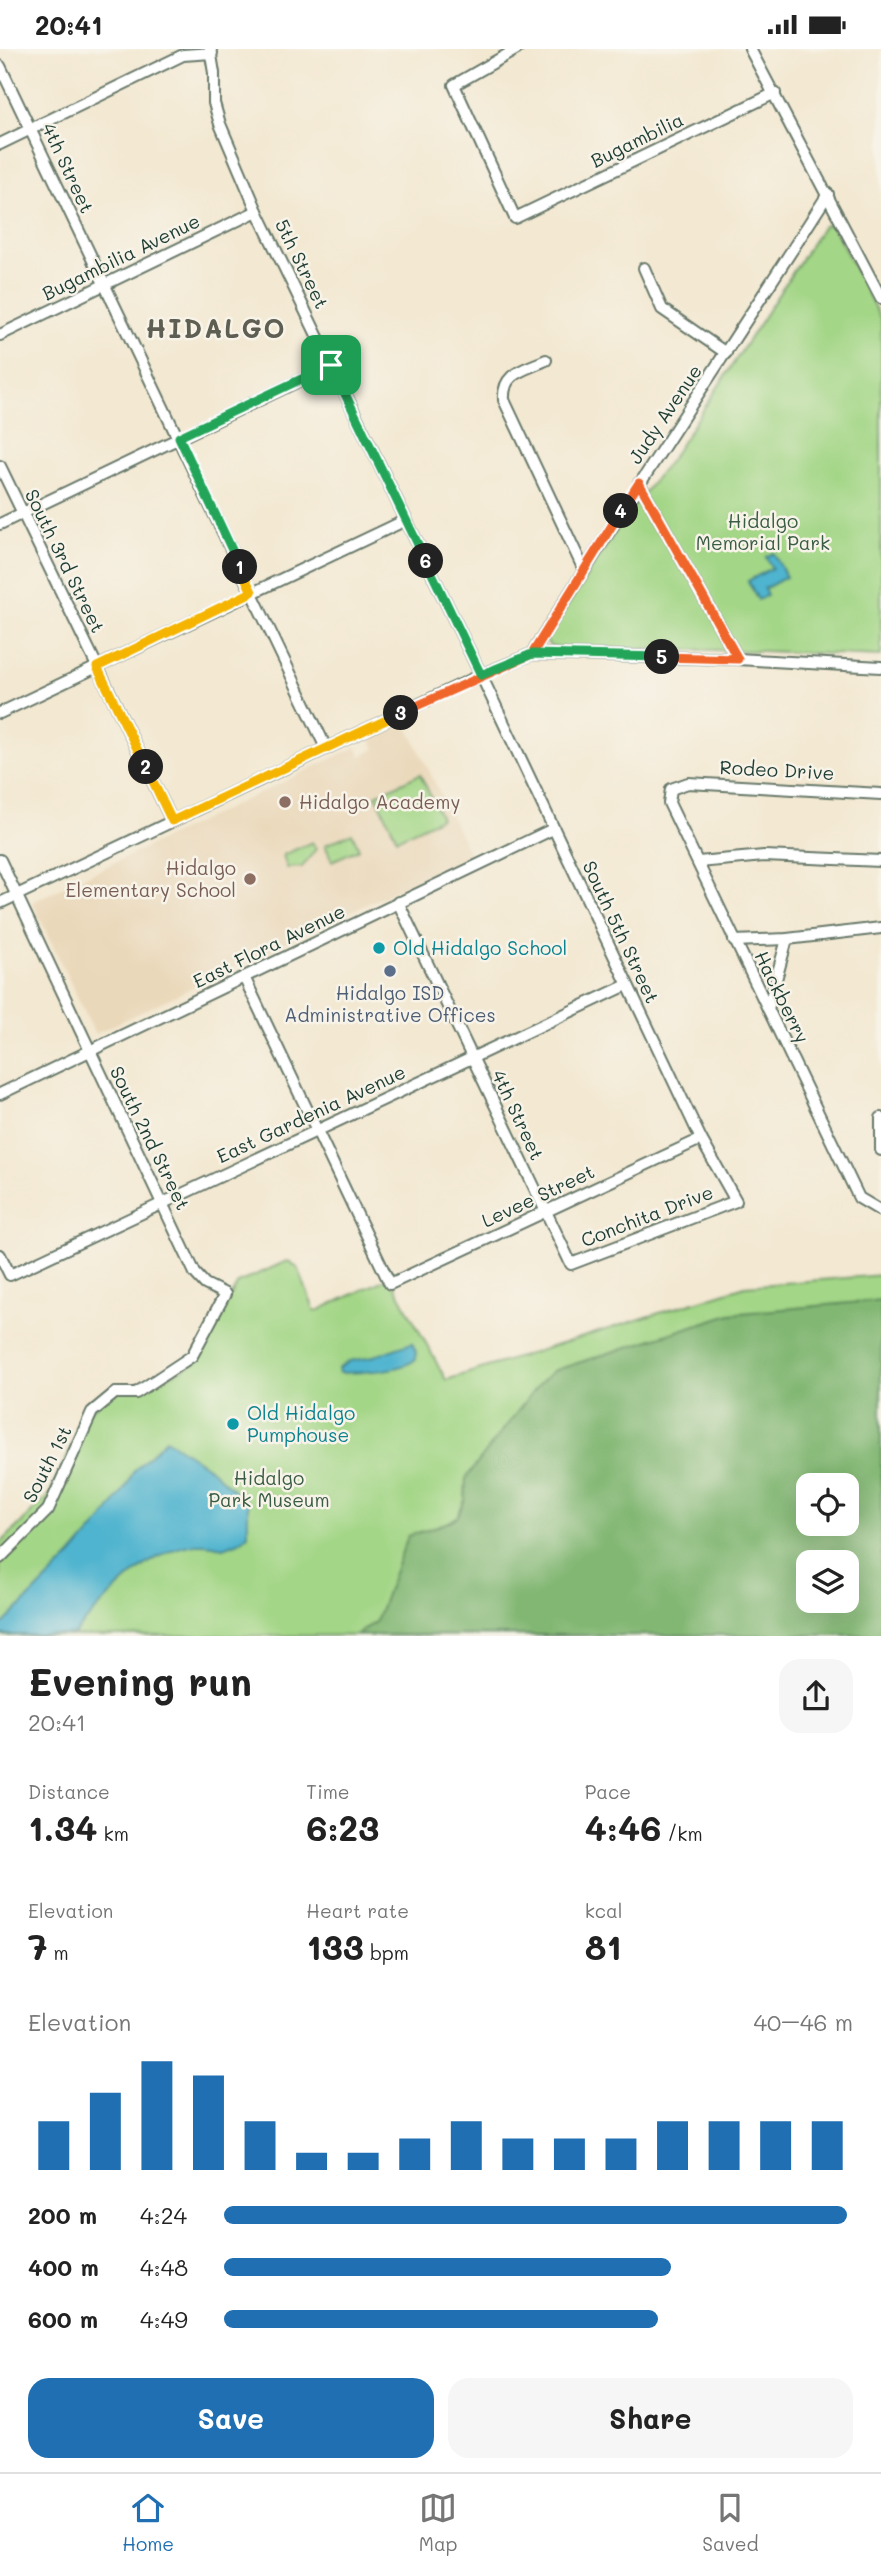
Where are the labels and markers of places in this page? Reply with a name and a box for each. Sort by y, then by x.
pin [301,335,361,395]
pin: 4 [604,493,638,529]
pin: 6 [408,543,444,579]
pin: 1 [222,549,258,585]
pin: 5 [644,639,680,675]
pin: 3 [384,695,418,731]
pin: 2 [128,749,164,785]
place label: Hidalgo Academy [299,789,460,814]
marker: Hidalgo Academy [277,794,293,810]
place label: Hidalgo Elementary School [66,855,236,902]
marker: Hidalgo Elementary School [242,871,258,887]
place label: Old Hidalgo School [393,935,567,960]
marker: Old Hidalgo School [371,940,387,956]
marker: Hidalgo ISD Administrative Offices [382,963,398,979]
place label: Hidalgo ISD Administrative Offices [284,980,496,1027]
place label: Old Hidalgo Pumphouse [247,1400,355,1447]
marker: Old Hidalgo Pumphouse [225,1416,241,1432]

